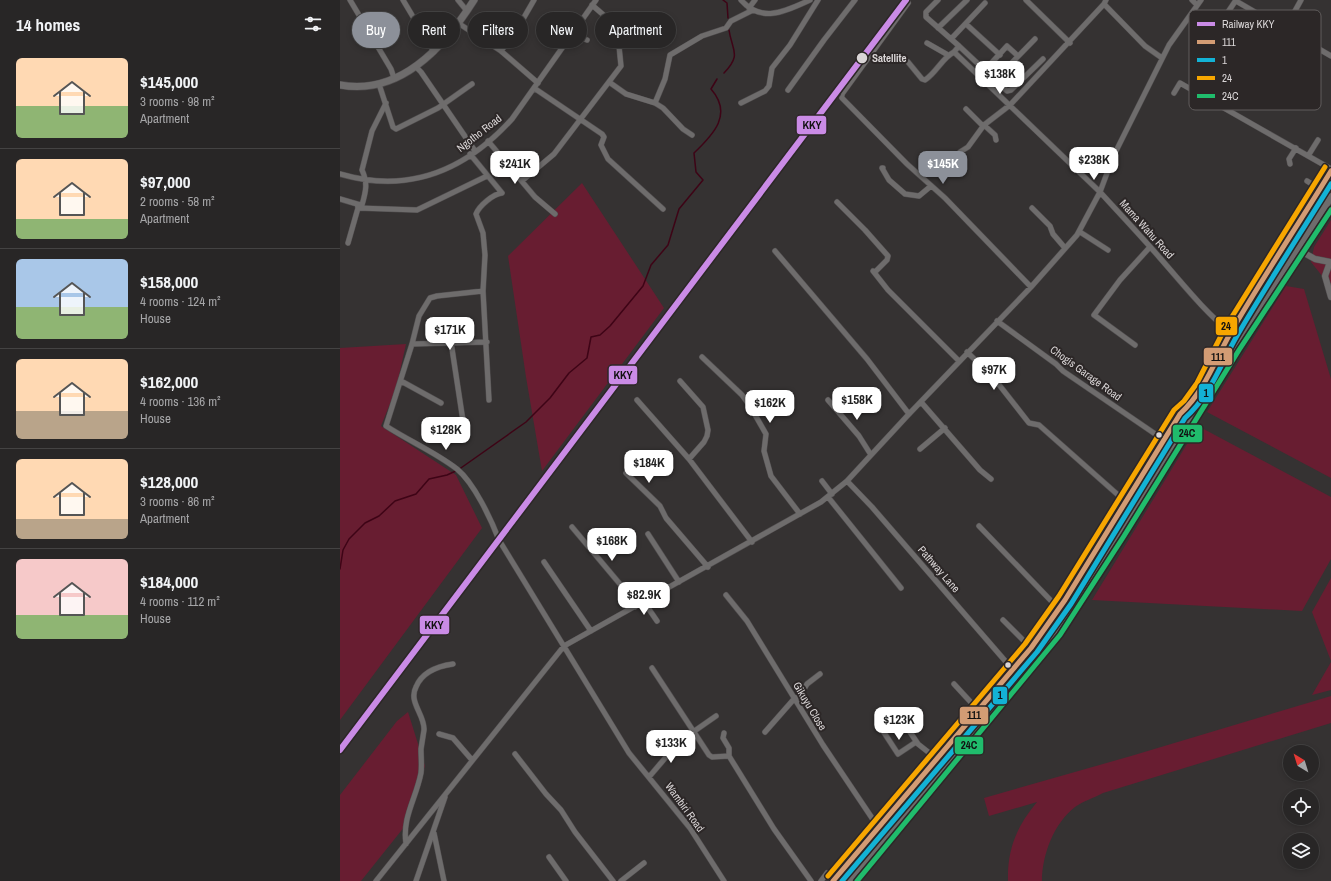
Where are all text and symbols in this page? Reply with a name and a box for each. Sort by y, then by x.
legend [1189,10,1321,110]
chip: Buy [352,12,400,48]
chip: Rent [408,12,460,48]
chip: Filters [468,12,528,48]
chip: New [536,12,587,48]
chip: Apartment [595,12,676,48]
text: 14 homes [16,13,80,36]
icon: filters [302,13,324,35]
text: Railway KKY [1222,17,1275,31]
text: 111 [1222,35,1236,49]
marker: Satellite [855,51,869,65]
place label: Satellite [872,51,907,65]
text: 1 [1222,53,1227,67]
pin: $138K [972,61,1028,95]
text: $138K [984,65,1016,82]
text: $145,000 [140,70,198,93]
text: 24 [1222,71,1232,85]
icon: home [48,74,96,122]
text: 24C [1222,89,1239,103]
text: 3 rooms · 98 m² [140,93,215,110]
text: Apartment [140,110,189,127]
street label: Ngotho Road [454,111,504,155]
line badge: KKY [796,115,827,135]
text: KKY [802,118,823,132]
pin: $238K [1066,147,1122,181]
pin: $241K [487,151,543,185]
pin: $145K [915,151,971,185]
text: $238K [1078,151,1110,168]
text: $241K [499,155,531,172]
text: $145K [927,155,959,172]
text: $97,000 [140,170,190,193]
icon: home [48,175,96,223]
text: 2 rooms · 58 m² [140,193,215,210]
street label: Mama Wahu Road [1117,196,1177,262]
text: Apartment [140,210,189,227]
text: $158,000 [140,270,198,293]
icon: home [48,275,96,323]
text: 4 rooms · 124 m² [140,293,221,310]
text: House [140,310,171,327]
line badge: 24 [1215,316,1238,336]
pin: $171K [422,317,478,351]
text: 24 [1221,319,1231,333]
text: $171K [434,321,466,338]
street label: Chogis Garage Road [1047,342,1125,404]
line badge: 111 [1203,347,1233,366]
text: 111 [1211,350,1225,364]
pin: $97K [970,357,1018,391]
text: $97K [981,361,1007,378]
line badge: KKY [608,365,638,385]
text: KKY [613,368,634,382]
text: $162,000 [140,370,198,393]
icon: home [48,375,96,423]
line badge: 1 [1198,383,1214,403]
text: 1 [1203,386,1209,400]
pin: $158K [829,387,885,421]
pin: $162K [742,390,798,424]
text: $158K [841,391,873,408]
text: 4 rooms · 136 m² [140,393,221,410]
text: $162K [754,394,786,411]
text: House [140,410,171,427]
pin: $128K [418,417,474,451]
text: $128K [430,421,462,438]
line badge: 24C [1172,424,1203,443]
text: 24C [1179,426,1196,440]
unlabelled marker [1154,430,1164,440]
pin: $184K [621,450,677,484]
text: $184K [633,454,665,471]
text: $128,000 [140,470,198,493]
icon: home [48,475,96,523]
text: 3 rooms · 86 m² [140,493,215,510]
text: Apartment [140,510,189,527]
pin: $168K [584,528,640,562]
text: $168K [596,532,628,549]
street label: Pathway Lane [915,543,963,595]
text: $184,000 [140,570,198,593]
icon: home [48,575,96,623]
pin: $82.9K [611,582,677,616]
text: $82.9K [627,586,661,603]
text: 4 rooms · 112 m² [140,593,220,610]
text: House [140,610,171,627]
line badge: KKY [419,615,450,635]
text: KKY [424,618,445,632]
unlabelled marker [1003,660,1013,670]
street label: Gikuyu Close [790,679,830,733]
line badge: 1 [992,686,1008,705]
text: 1 [997,688,1003,702]
line badge: 111 [959,706,989,725]
pin: $123K [871,707,927,741]
text: 111 [967,708,981,722]
text: $123K [883,711,915,728]
pin: $133K [643,730,699,764]
text: $133K [655,734,687,751]
line badge: 24C [954,736,984,755]
text: 24C [961,738,978,752]
north arrow [1283,745,1319,781]
map controls [1283,745,1319,869]
street label: Wambiri Road [662,779,708,835]
button: locate [1283,789,1319,825]
button: layers [1283,833,1319,869]

